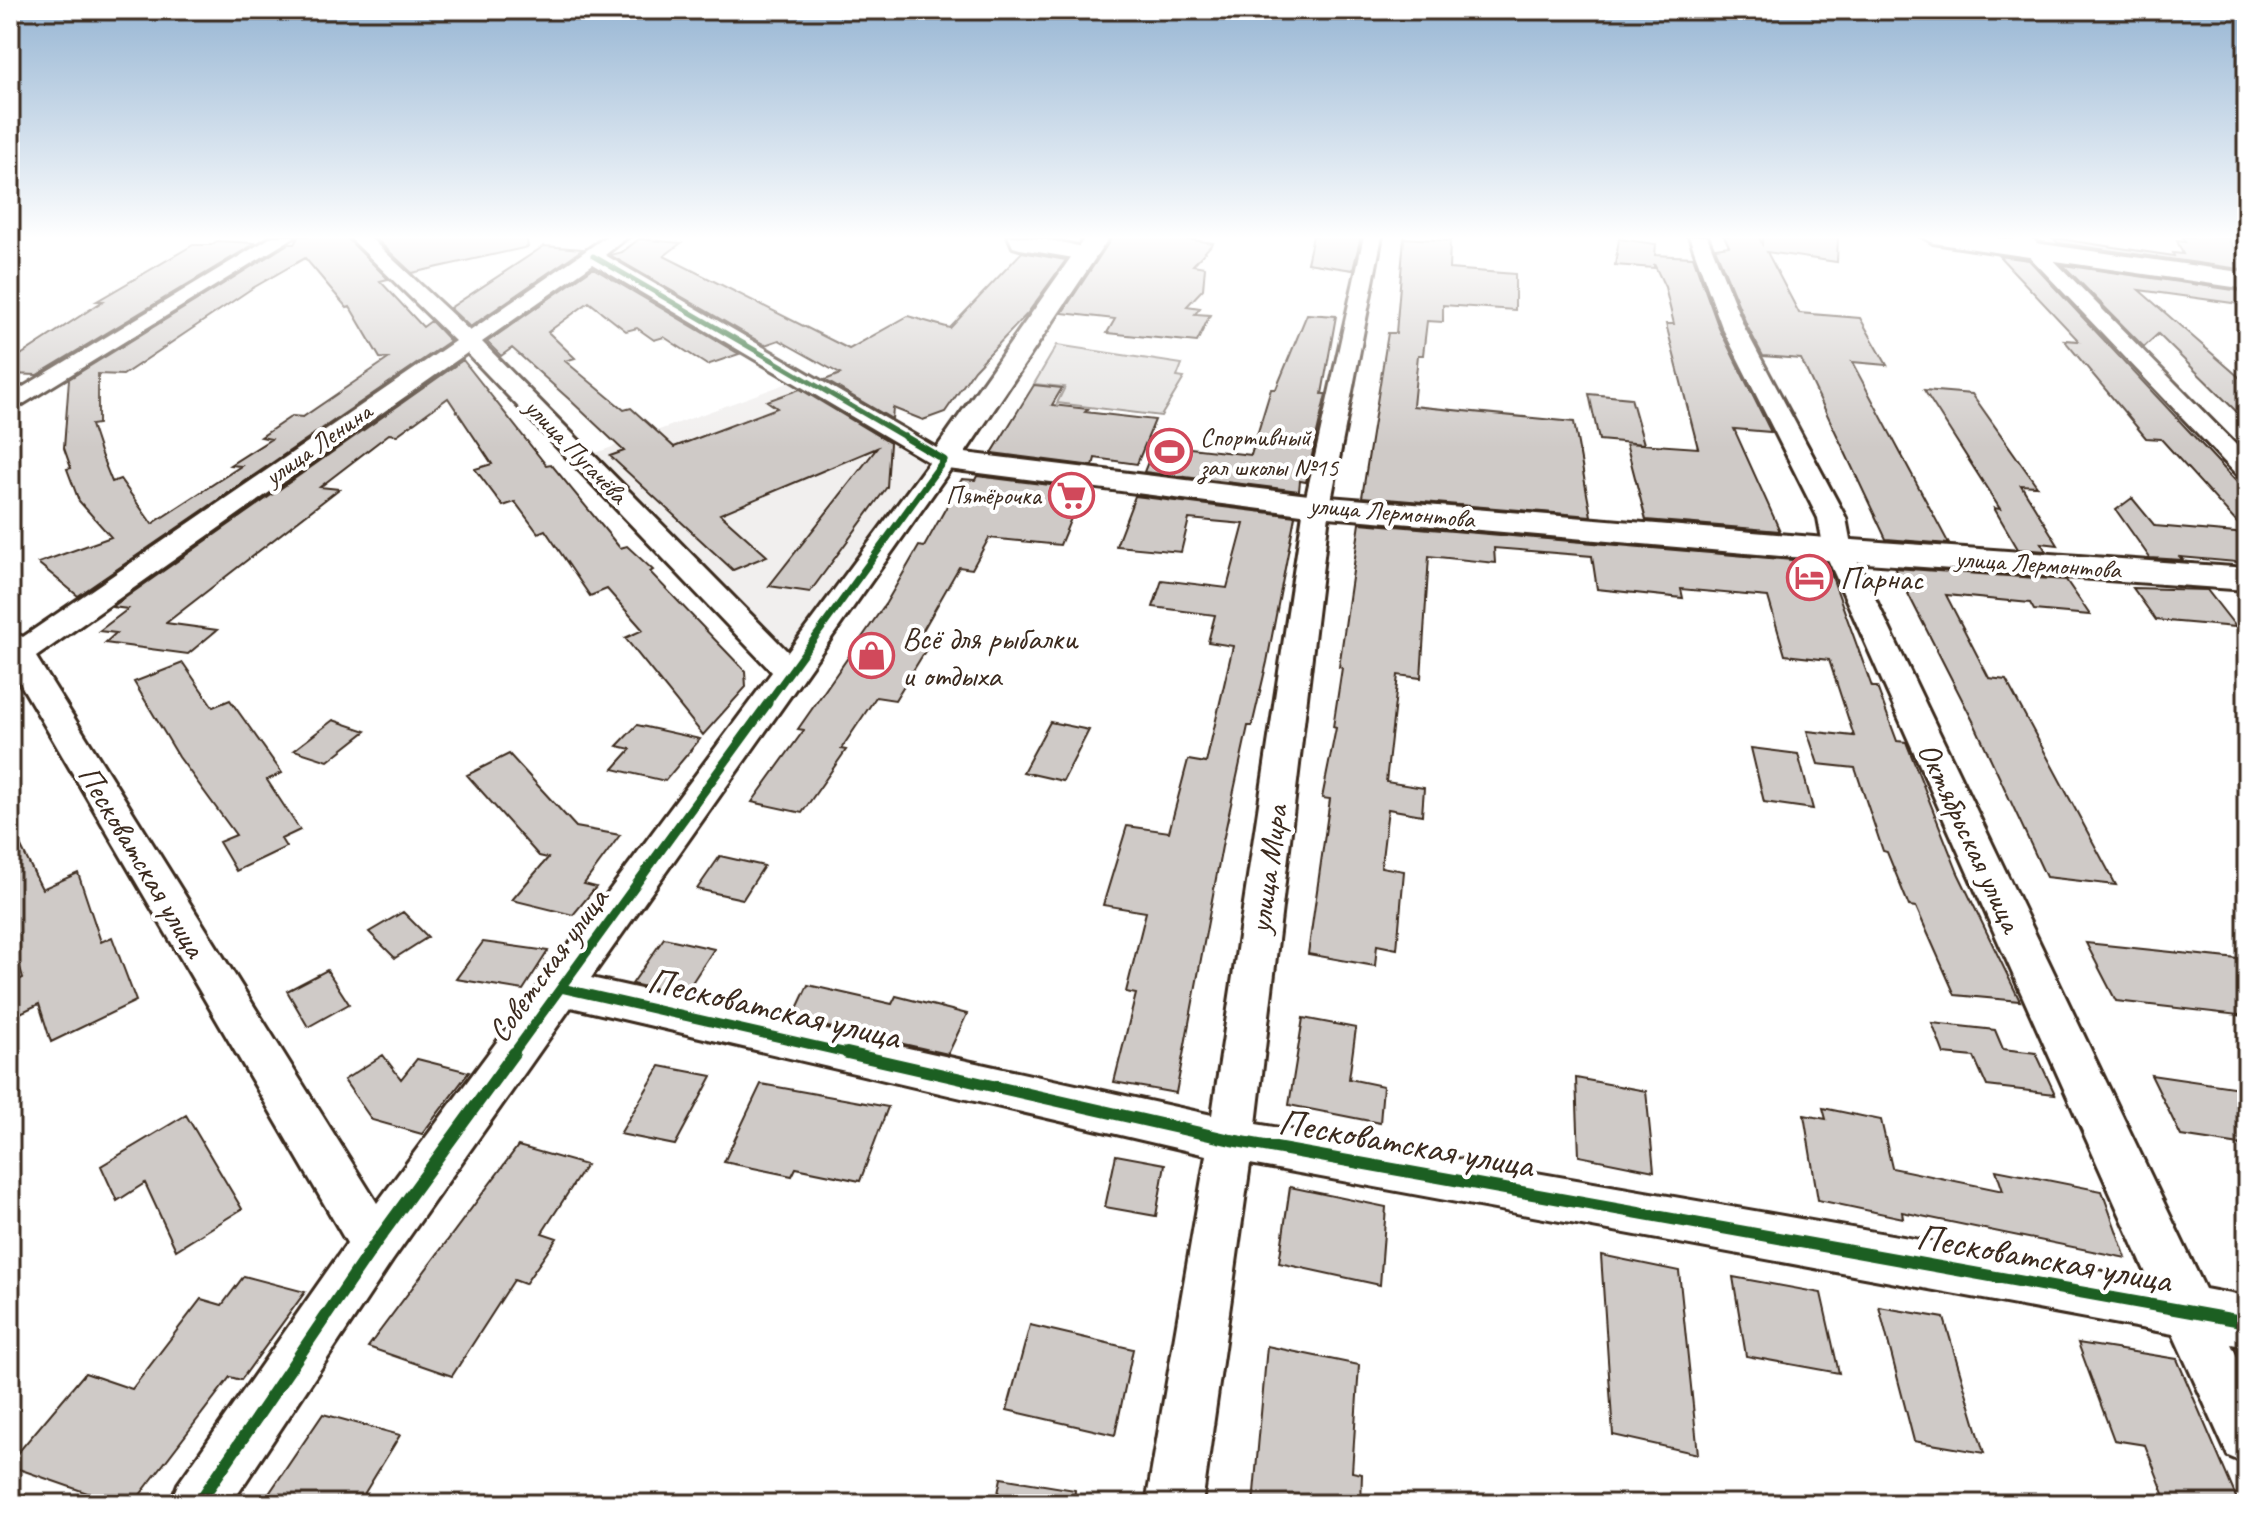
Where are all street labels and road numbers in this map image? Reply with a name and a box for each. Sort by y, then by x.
street label: улица Пугачёва [516,390,636,512]
street label: улица Ленина [256,394,380,494]
street label: улица Лермонтова [1306,488,1478,536]
street label: улица Лермонтова [1952,542,2124,586]
street label: Октябрьская улица [1908,736,2033,941]
street label: Песковатская улица [69,757,217,966]
street label: улица Мира [1238,800,1298,938]
street label: Советская улица [478,878,619,1050]
street label: Песковатская улица [643,956,907,1060]
street label: Песковатская улица [1275,1097,1540,1189]
street label: Песковатская улица [1913,1212,2178,1304]

